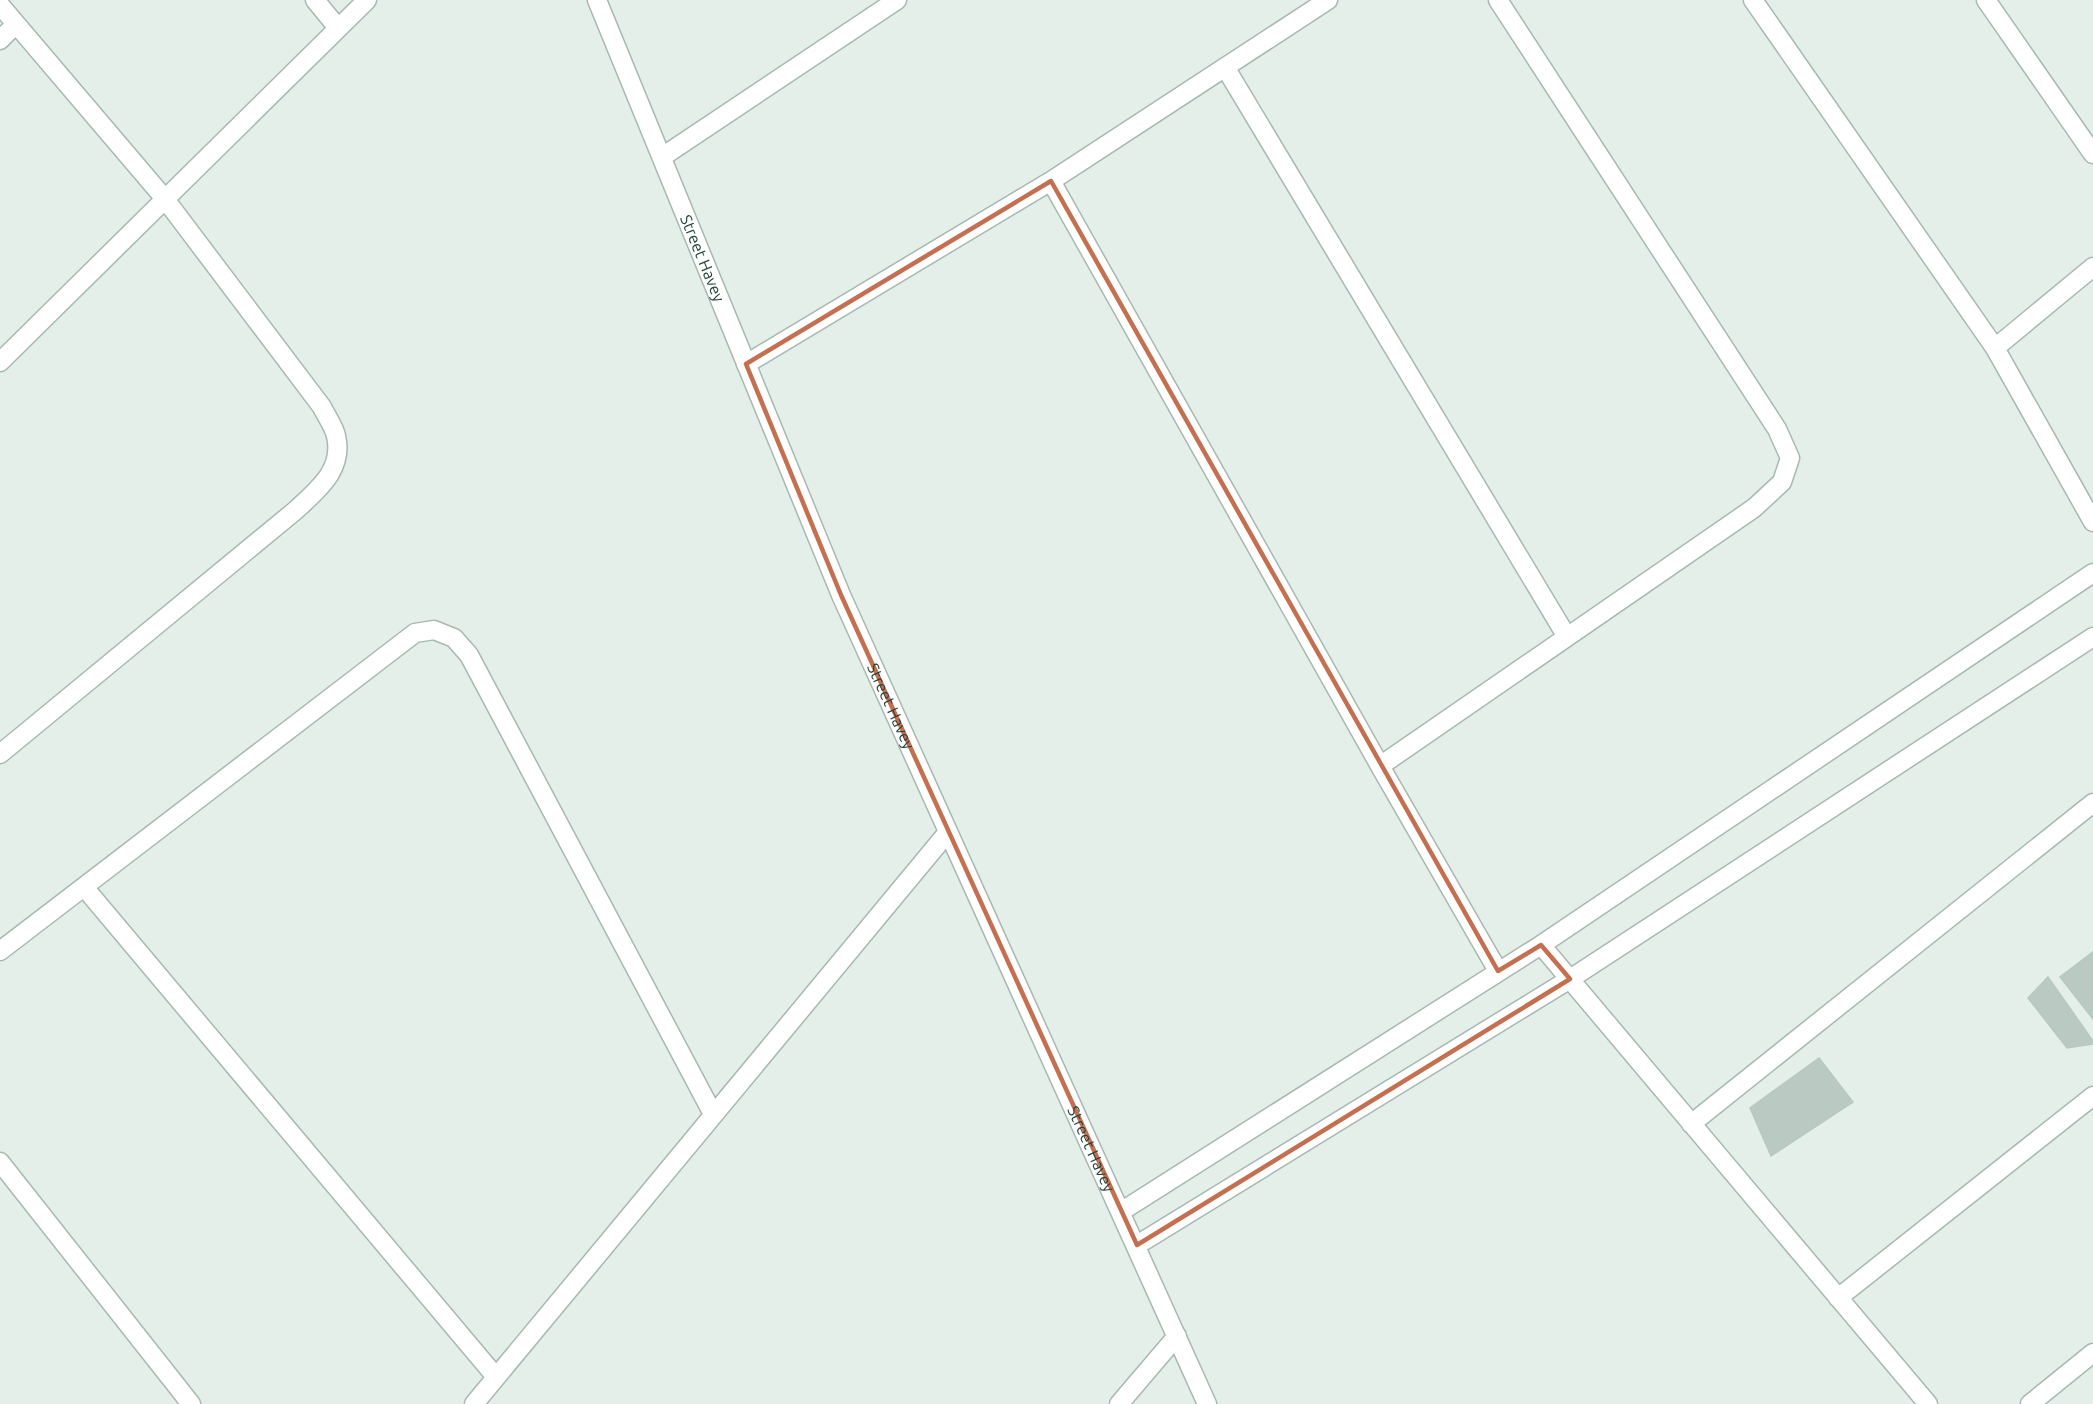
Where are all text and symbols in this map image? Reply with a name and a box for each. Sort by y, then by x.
street label: Street Havey [677,212,729,304]
street label: Street Havey [864,660,919,752]
street label: Street Havey [1064,1103,1119,1195]

